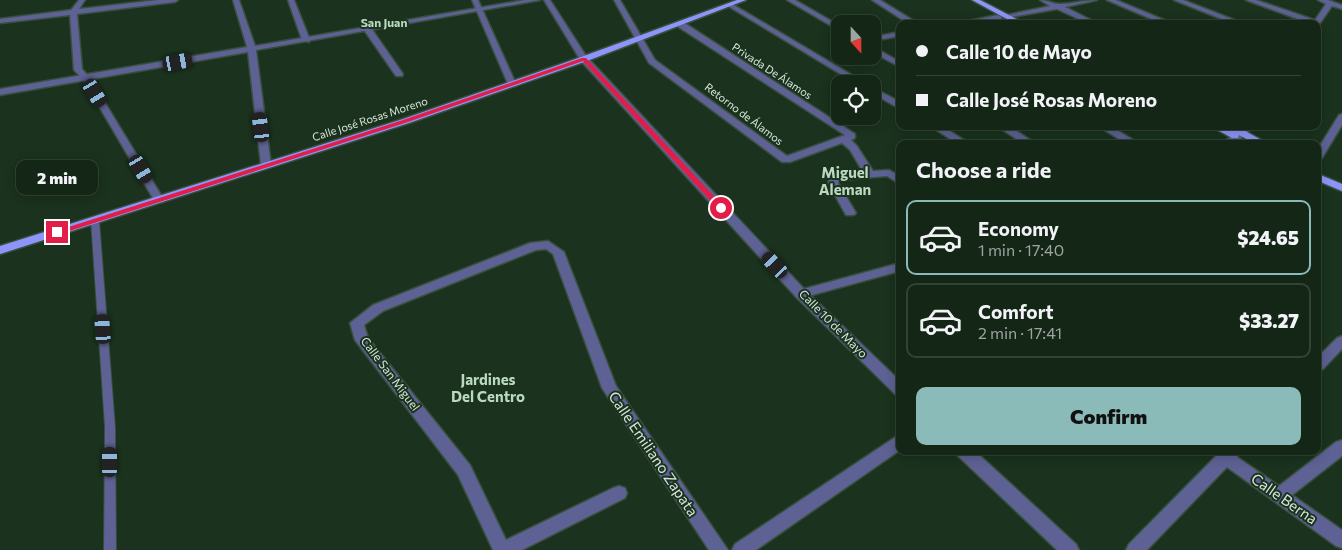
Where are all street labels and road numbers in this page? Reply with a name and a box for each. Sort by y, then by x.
street label: Privada De Álamos [730,39,815,101]
street label: Retorno de Álamos [703,79,787,147]
street label: Calle José Rosas Moreno [310,94,430,144]
street label: Calle 10 de Mayo [797,286,871,360]
street label: Calle San Miguel [358,334,423,413]
street label: Calle Emiliano Zapata [605,387,702,519]
street label: Calle Berna [1248,469,1321,528]

